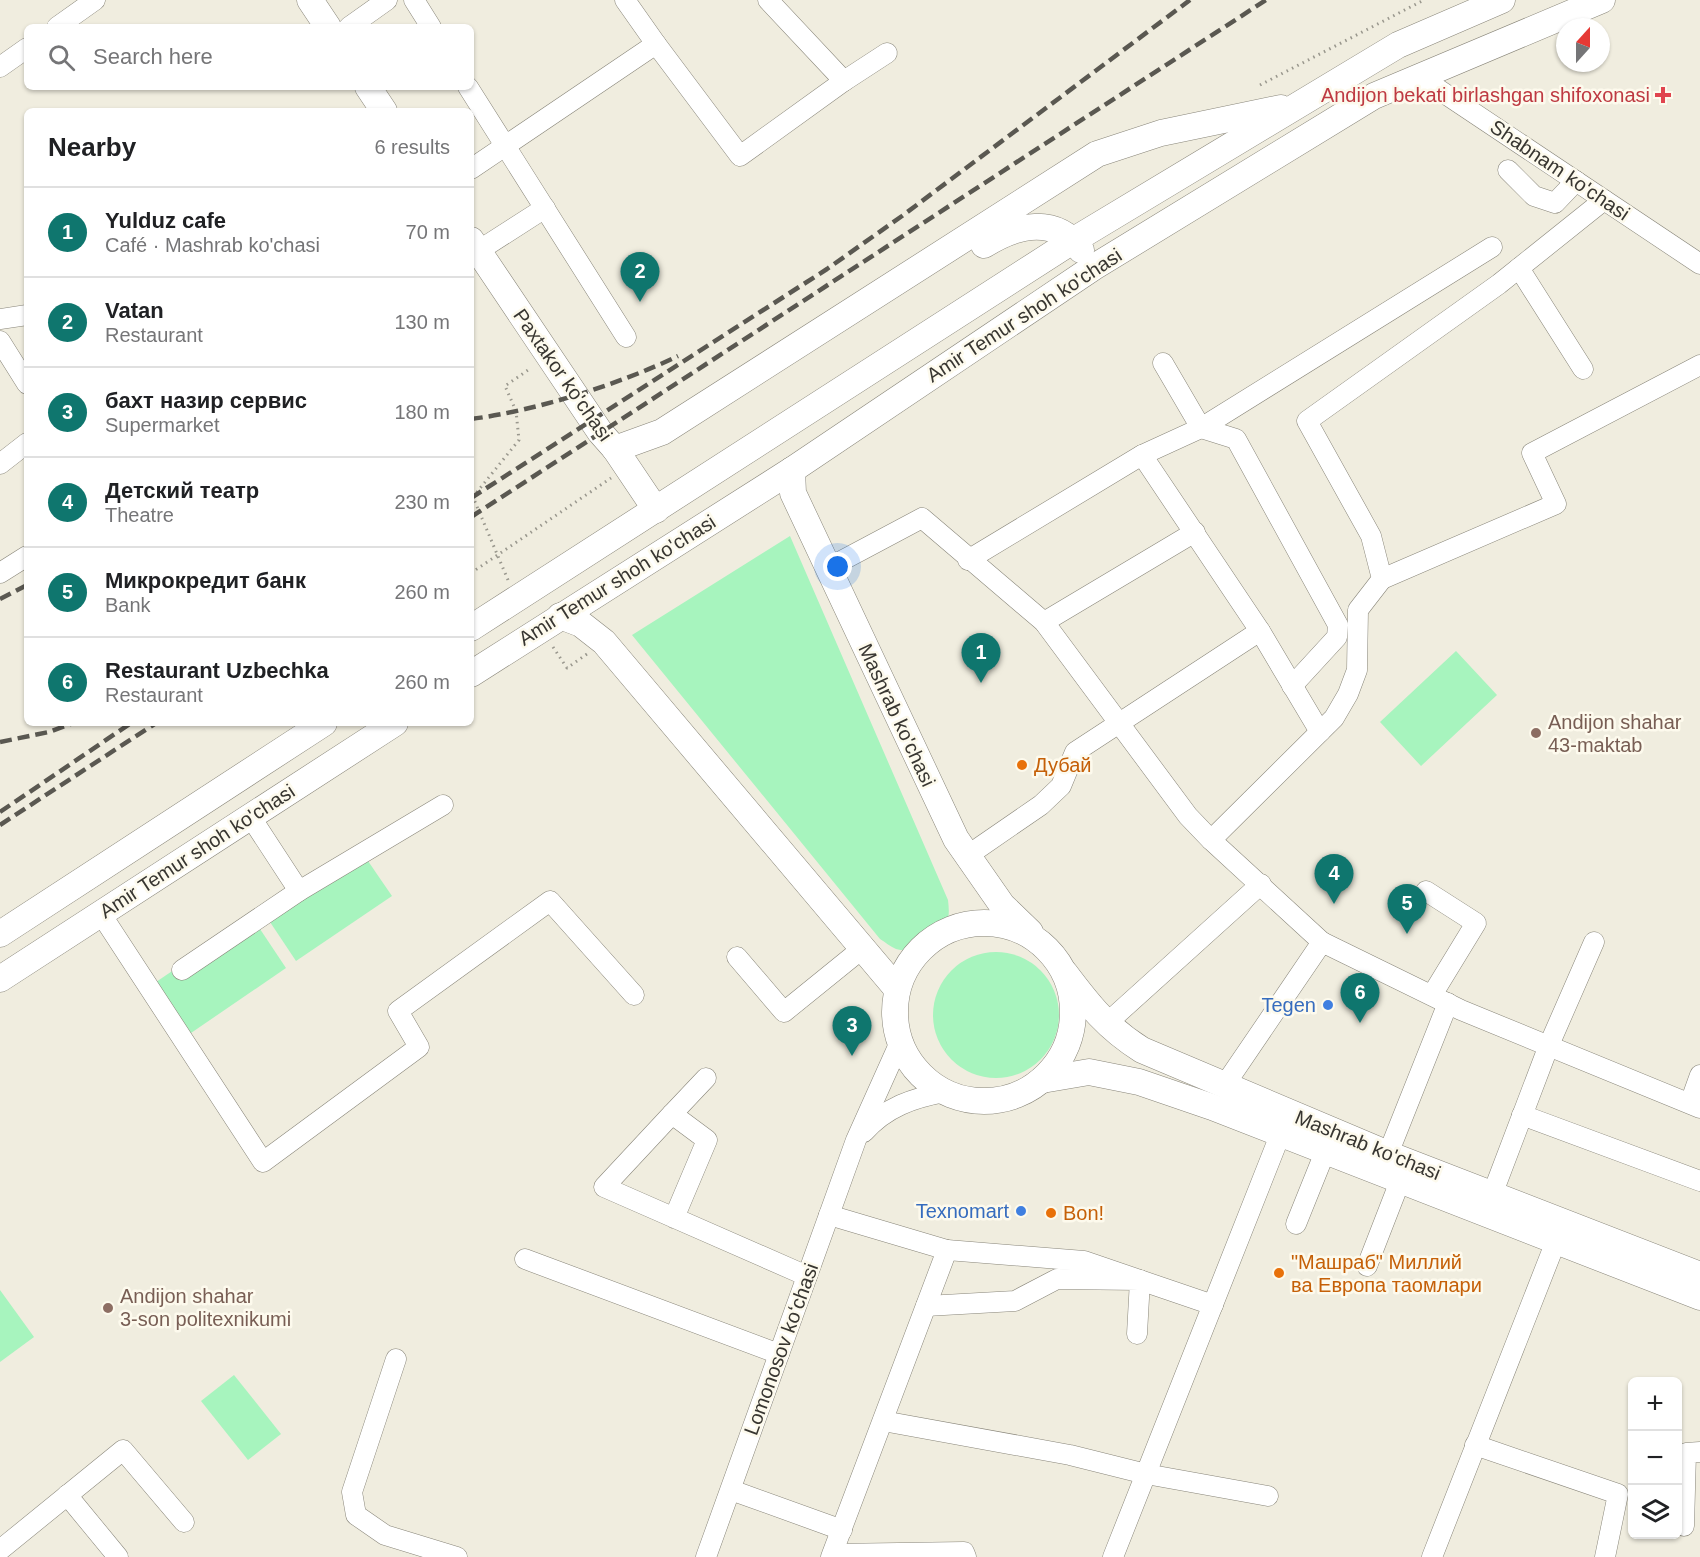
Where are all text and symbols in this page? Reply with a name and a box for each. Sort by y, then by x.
north arrow [1556,18,1610,72]
search box [24,24,474,90]
icon: search [45,41,78,74]
text: Search here [93,44,213,69]
place label: Аndijon bekati birlashgan shifoxonasi [1321,84,1650,106]
marker: Аndijon bekati birlashgan shifoxonasi [1654,86,1672,104]
street label: Shabnam ko'chasi [1486,115,1634,225]
text: Nearby [48,132,136,162]
text: 6 results [374,136,450,158]
text: Yulduz cafe [105,208,226,233]
text: 1 [62,221,73,243]
text: 70 m [406,221,450,243]
text: Café · Mashrab ko'chasi [105,234,320,256]
street label: Amir Temur shoh ko'chasi [922,244,1126,386]
pin: 2 [620,252,660,302]
text: Vatan [105,298,164,323]
street label: Paxtakor ko'chasi [509,305,617,445]
text: 2 [62,311,73,333]
text: 130 m [394,311,450,333]
text: Restaurant [105,324,203,346]
text: бахт назир сервис [105,388,307,413]
text: 3 [62,401,73,423]
text: 180 m [394,401,450,423]
text: Supermarket [105,414,220,436]
text: Детский театр [105,478,259,503]
text: 4 [62,491,73,513]
text: 230 m [394,491,450,513]
text: Theatre [105,504,174,526]
street label: Amir Temur shoh ko'chasi [515,510,719,650]
your location [823,552,852,581]
text: Микрокредит банк [105,568,306,593]
text: 5 [62,581,73,603]
text: 260 m [394,581,450,603]
text: Bank [105,594,151,616]
pin: 1 [962,634,1000,683]
street label: Mashrab ko'chasi [854,640,940,790]
text: Restaurant Uzbechka [105,658,329,683]
text: 6 [62,671,73,693]
text: 260 m [394,671,450,693]
text: Restaurant [105,684,203,706]
place label: Andijon shahar 43-maktab [1548,711,1682,756]
marker: Andijon shahar 43-maktab [1529,726,1543,740]
place label: Дубай [1034,754,1092,776]
marker: Дубай [1015,758,1029,772]
street label: Amir Temur shoh ko'chasi [95,780,299,922]
pin: 4 [1314,854,1354,904]
pin: 5 [1388,884,1426,934]
pin: 6 [1340,974,1380,1023]
place label: Tegen [1262,994,1316,1016]
marker: Tegen [1321,998,1335,1012]
pin: 3 [832,1006,872,1056]
street label: Mashrab ko'chasi [1292,1106,1444,1184]
place label: Texnomart [916,1200,1009,1222]
place label: Bon! [1063,1202,1104,1224]
marker: Texnomart [1014,1204,1028,1218]
marker: Bon! [1044,1206,1058,1220]
place label: "Машраб" Миллий ва Европа таомлари [1291,1251,1482,1296]
street label: Lomonosov koʻchasi [740,1260,822,1438]
marker: "Машраб" Миллий ва Европа таомлари [1272,1266,1286,1280]
place label: Andijon shahar 3-son politexnikumi [120,1285,291,1330]
marker: Andijon shahar 3-son politexnikumi [101,1301,115,1315]
map controls [1628,1377,1682,1539]
button: + [1628,1377,1682,1431]
button: − [1628,1431,1682,1485]
button: layers [1628,1485,1682,1539]

